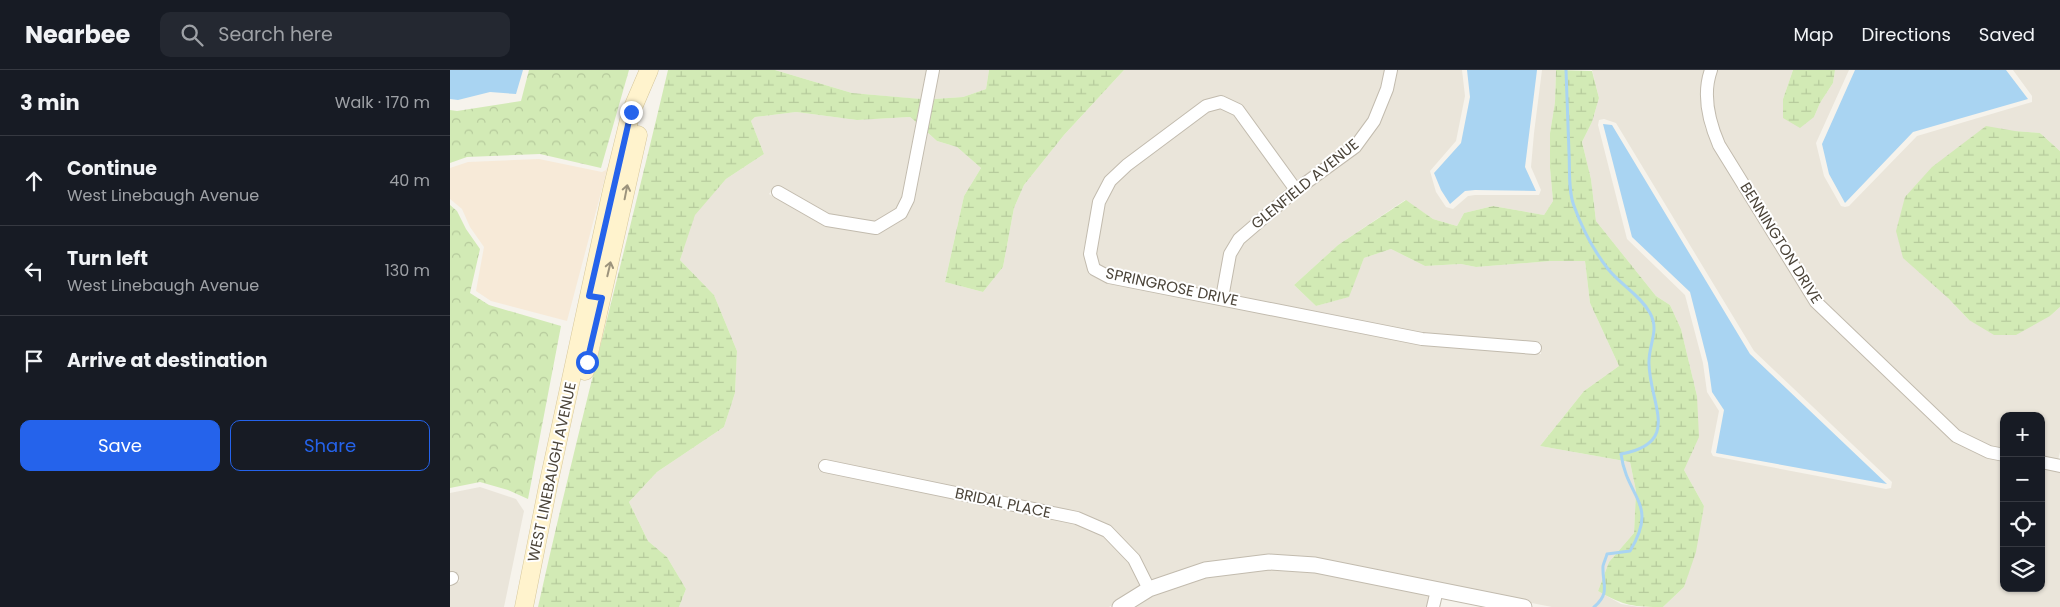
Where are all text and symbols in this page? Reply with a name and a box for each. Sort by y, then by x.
search box [160,12,510,57]
text: Nearbee [25,18,130,51]
icon: search [178,21,206,49]
text: Search here [218,21,333,48]
text: Map [1794,22,1833,47]
text: Directions [1861,22,1951,47]
text: Saved [1979,22,2035,47]
text: 3 min [20,88,80,117]
text: Walk · 170 m [335,91,430,114]
route end [620,101,643,124]
street label: GLENFIELD AVENUE [1246,134,1363,234]
text: Continue [67,155,157,182]
icon: ahead [20,167,48,195]
text: 40 m [389,169,430,192]
street label: BENNINGTON DRIVE [1736,178,1827,307]
text: West Linebaugh Avenue [67,184,259,207]
one-way arrow [621,184,631,200]
text: Turn left [67,245,148,272]
icon: left [20,257,48,285]
text: 130 m [385,259,430,282]
one-way arrow [605,261,614,277]
street label: SPRINGROSE DRIVE [1104,262,1240,311]
text: West Linebaugh Avenue [67,274,259,297]
icon: arrive [20,347,48,375]
text: Arrive at destination [67,347,268,374]
route start [576,351,599,374]
street label: WEST LINEBAUGH AVENUE [522,380,581,564]
map controls [2000,412,2045,592]
button: + [2000,412,2045,457]
button: Save [20,420,220,471]
button: Share [230,420,430,471]
button: − [2000,457,2045,502]
street label: BRIDAL PLACE [953,482,1053,523]
button: locate [2000,502,2045,547]
button: layers [2000,547,2045,592]

